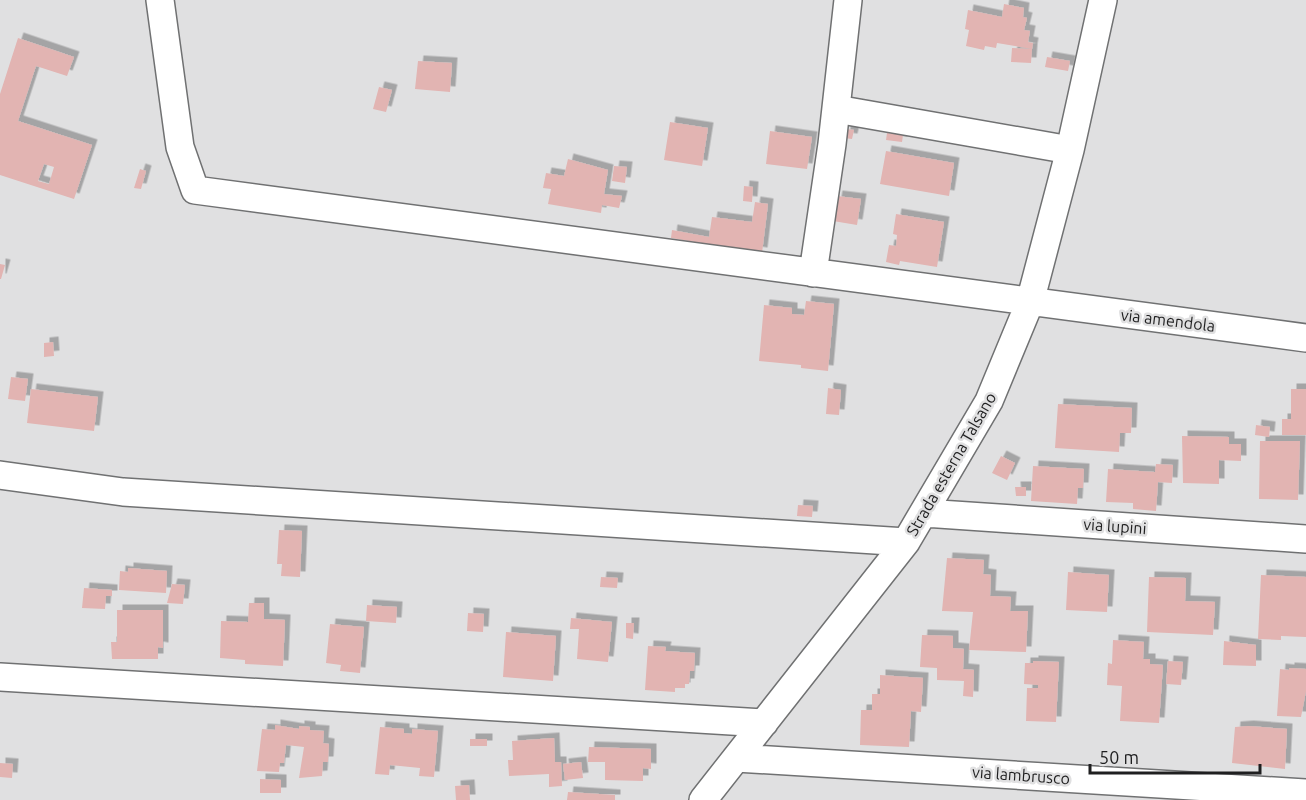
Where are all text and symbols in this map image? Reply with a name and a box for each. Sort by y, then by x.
street label: via amendola [1120,305,1216,335]
street label: Strada esterna Talsano [903,389,999,539]
street label: via lupini [1083,515,1147,537]
scale bar [1090,737,1260,775]
text: 50 m [1099,747,1139,767]
street label: via lambrusco [971,763,1071,787]

